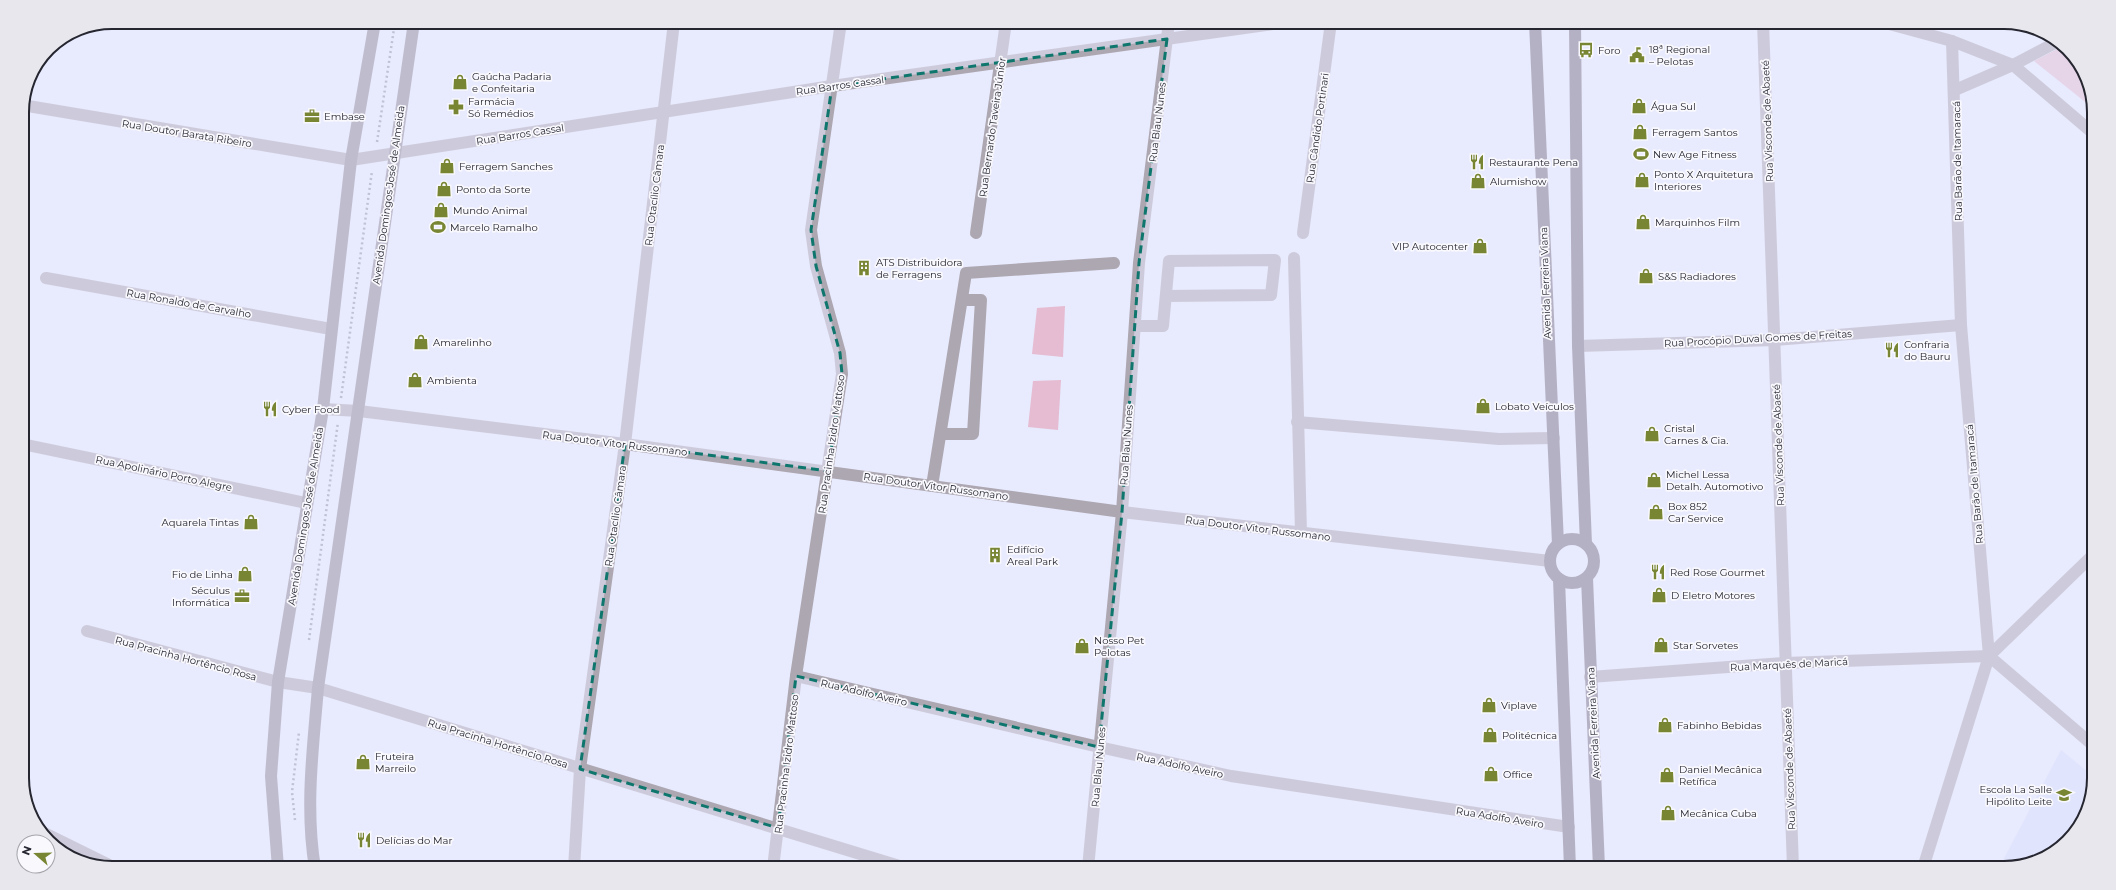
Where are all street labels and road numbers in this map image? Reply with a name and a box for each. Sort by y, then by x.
street label: Rua Bernardo Taveira Júnior [976,56,1009,198]
street label: Rua Visconde de Abaeté [1759,60,1776,182]
street label: Rua Cândido Portinari [1303,72,1332,184]
street label: Rua Barros Cassal [795,73,885,98]
street label: Rua Blau Nunes [1146,81,1169,163]
street label: Rua Barão de Itamaracá [1950,101,1965,221]
street label: Avenida Domingos José de Almeida [370,105,407,285]
street label: Rua Doutor Barata Ribeiro [121,117,253,150]
street label: Rua Barros Cassal [475,121,565,148]
street label: Rua Otacílio Câmara [642,144,667,247]
street label: Avenida Ferreira Viana [1537,227,1554,339]
street label: Rua Ronaldo de Carvalho [126,286,252,321]
street label: Rua Procópio Duval Gomes de Freitas [1664,327,1852,350]
street label: Rua Pracinha Izidro Mattoso [815,374,848,514]
street label: Rua Visconde de Abaeté [1770,384,1787,506]
street label: Rua Blau Nunes [1117,404,1136,486]
street label: Rua Barão de Itamaracá [1963,424,1986,544]
street label: Avenida Domingos José de Almeida [285,426,326,606]
street label: Rua Doutor Vitor Russomano [542,428,688,459]
street label: Rua Apolinário Porto Alegre [94,453,233,494]
street label: Rua Otacílio Câmara [602,465,629,568]
street label: Rua Doutor Vitor Russomano [863,470,1009,503]
street label: Rua Doutor Vitor Russomano [1185,513,1331,544]
street label: Rua Pracinha Hortêncio Rosa [114,633,258,684]
street label: Rua Marquês de Maricá [1730,655,1848,674]
street label: Avenida Ferreira Viana [1584,667,1603,779]
street label: Rua Adolfo Aveiro [819,676,909,709]
street label: Rua Pracinha Izidro Mattoso [771,694,801,834]
street label: Rua Visconde de Abaeté [1781,708,1798,830]
street label: Rua Pracinha Hortêncio Rosa [426,716,569,771]
street label: Rua Blau Nunes [1089,726,1108,808]
street label: Rua Adolfo Aveiro [1135,750,1225,781]
street label: Rua Adolfo Aveiro [1455,804,1545,831]

